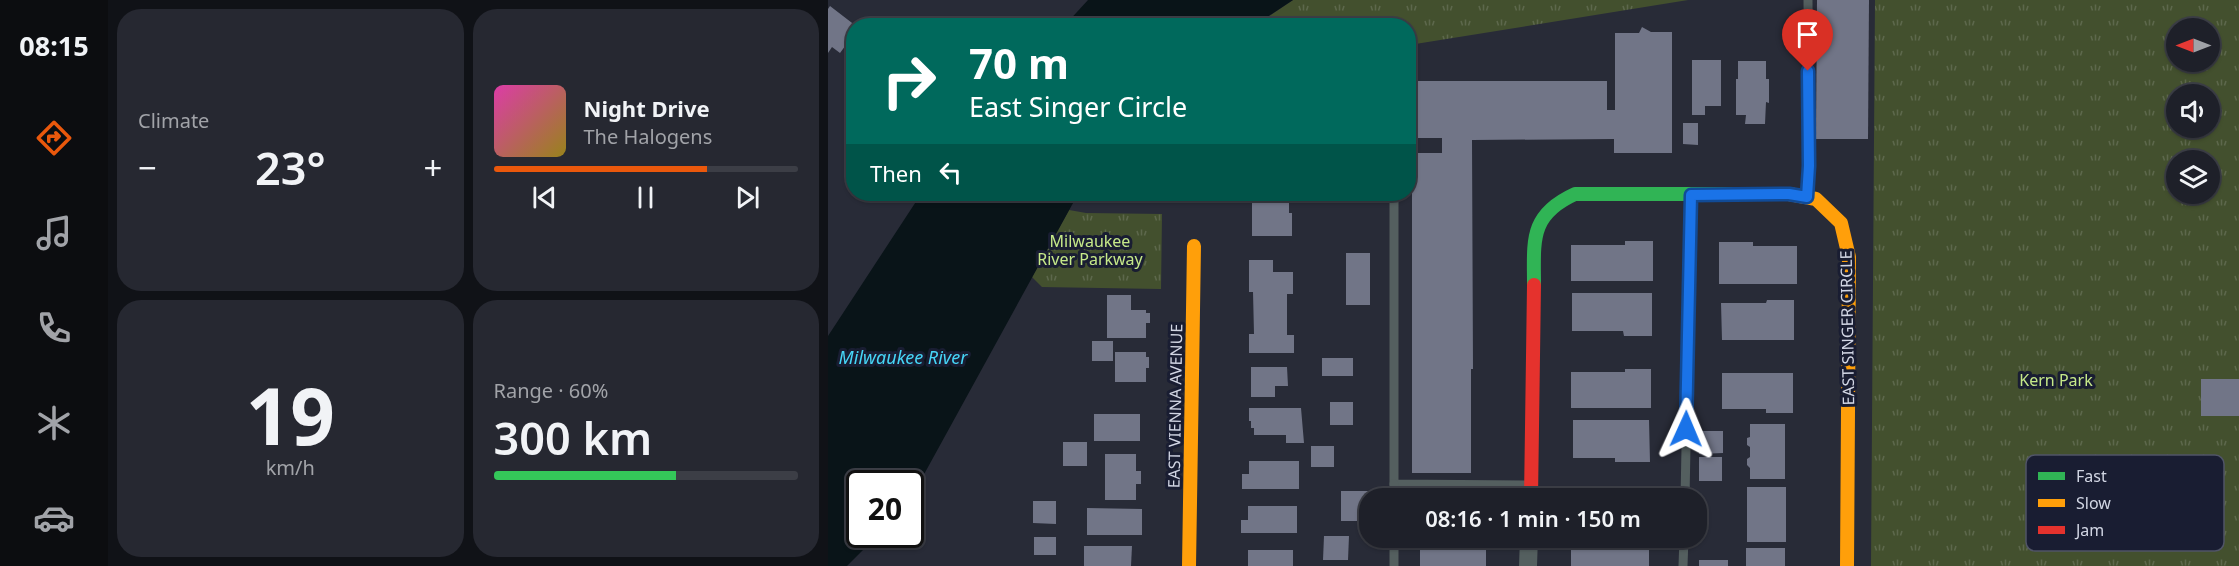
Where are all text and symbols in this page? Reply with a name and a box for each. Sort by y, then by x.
pin [1782,9,1833,71]
icon: arrive [1791,18,1824,51]
north arrow [2166,18,2220,72]
map controls [2166,18,2220,204]
text: 08:15 [19,27,89,64]
text: 70 m [969,34,1069,91]
icon: right [870,42,948,120]
button: sound [2166,84,2220,138]
text: East Singer Circle [969,88,1187,125]
text: Night Drive [584,93,710,123]
text: Climate [138,107,209,134]
icon: directions [33,117,75,159]
text: The Halogens [584,123,712,150]
text: 23° [255,137,326,198]
text: − [138,145,157,190]
text: + [424,145,443,190]
button: layers [2166,150,2220,204]
icon: left [934,156,967,189]
text: Then [870,158,922,188]
icon: previous [528,181,561,214]
icon: pause [629,181,662,214]
icon: next [731,181,764,214]
icon: music [33,212,75,254]
park label: Milwaukee River Parkway [1037,230,1144,270]
street label: EAST SINGER CIRCLE [1835,250,1859,406]
icon: phone [33,307,75,349]
street label: EAST VIENNA AVENUE [1163,324,1187,488]
water label: Milwaukee River [839,345,968,369]
text: 19 [246,362,335,468]
park label: Kern Park [2019,369,2093,391]
text: Range · 60% [494,377,608,404]
position arrow [1654,397,1718,461]
icon: climate [33,402,75,444]
text: 300 km [494,407,652,468]
text: km/h [266,454,315,481]
legend [2026,455,2224,551]
text: Fast [2076,465,2107,487]
speed limit sign: 20 [846,470,924,548]
text: Slow [2076,492,2111,514]
icon: car [33,497,75,539]
text: 08:16 · 1 min · 150 m [1425,503,1641,533]
text: Jam [2074,519,2104,541]

